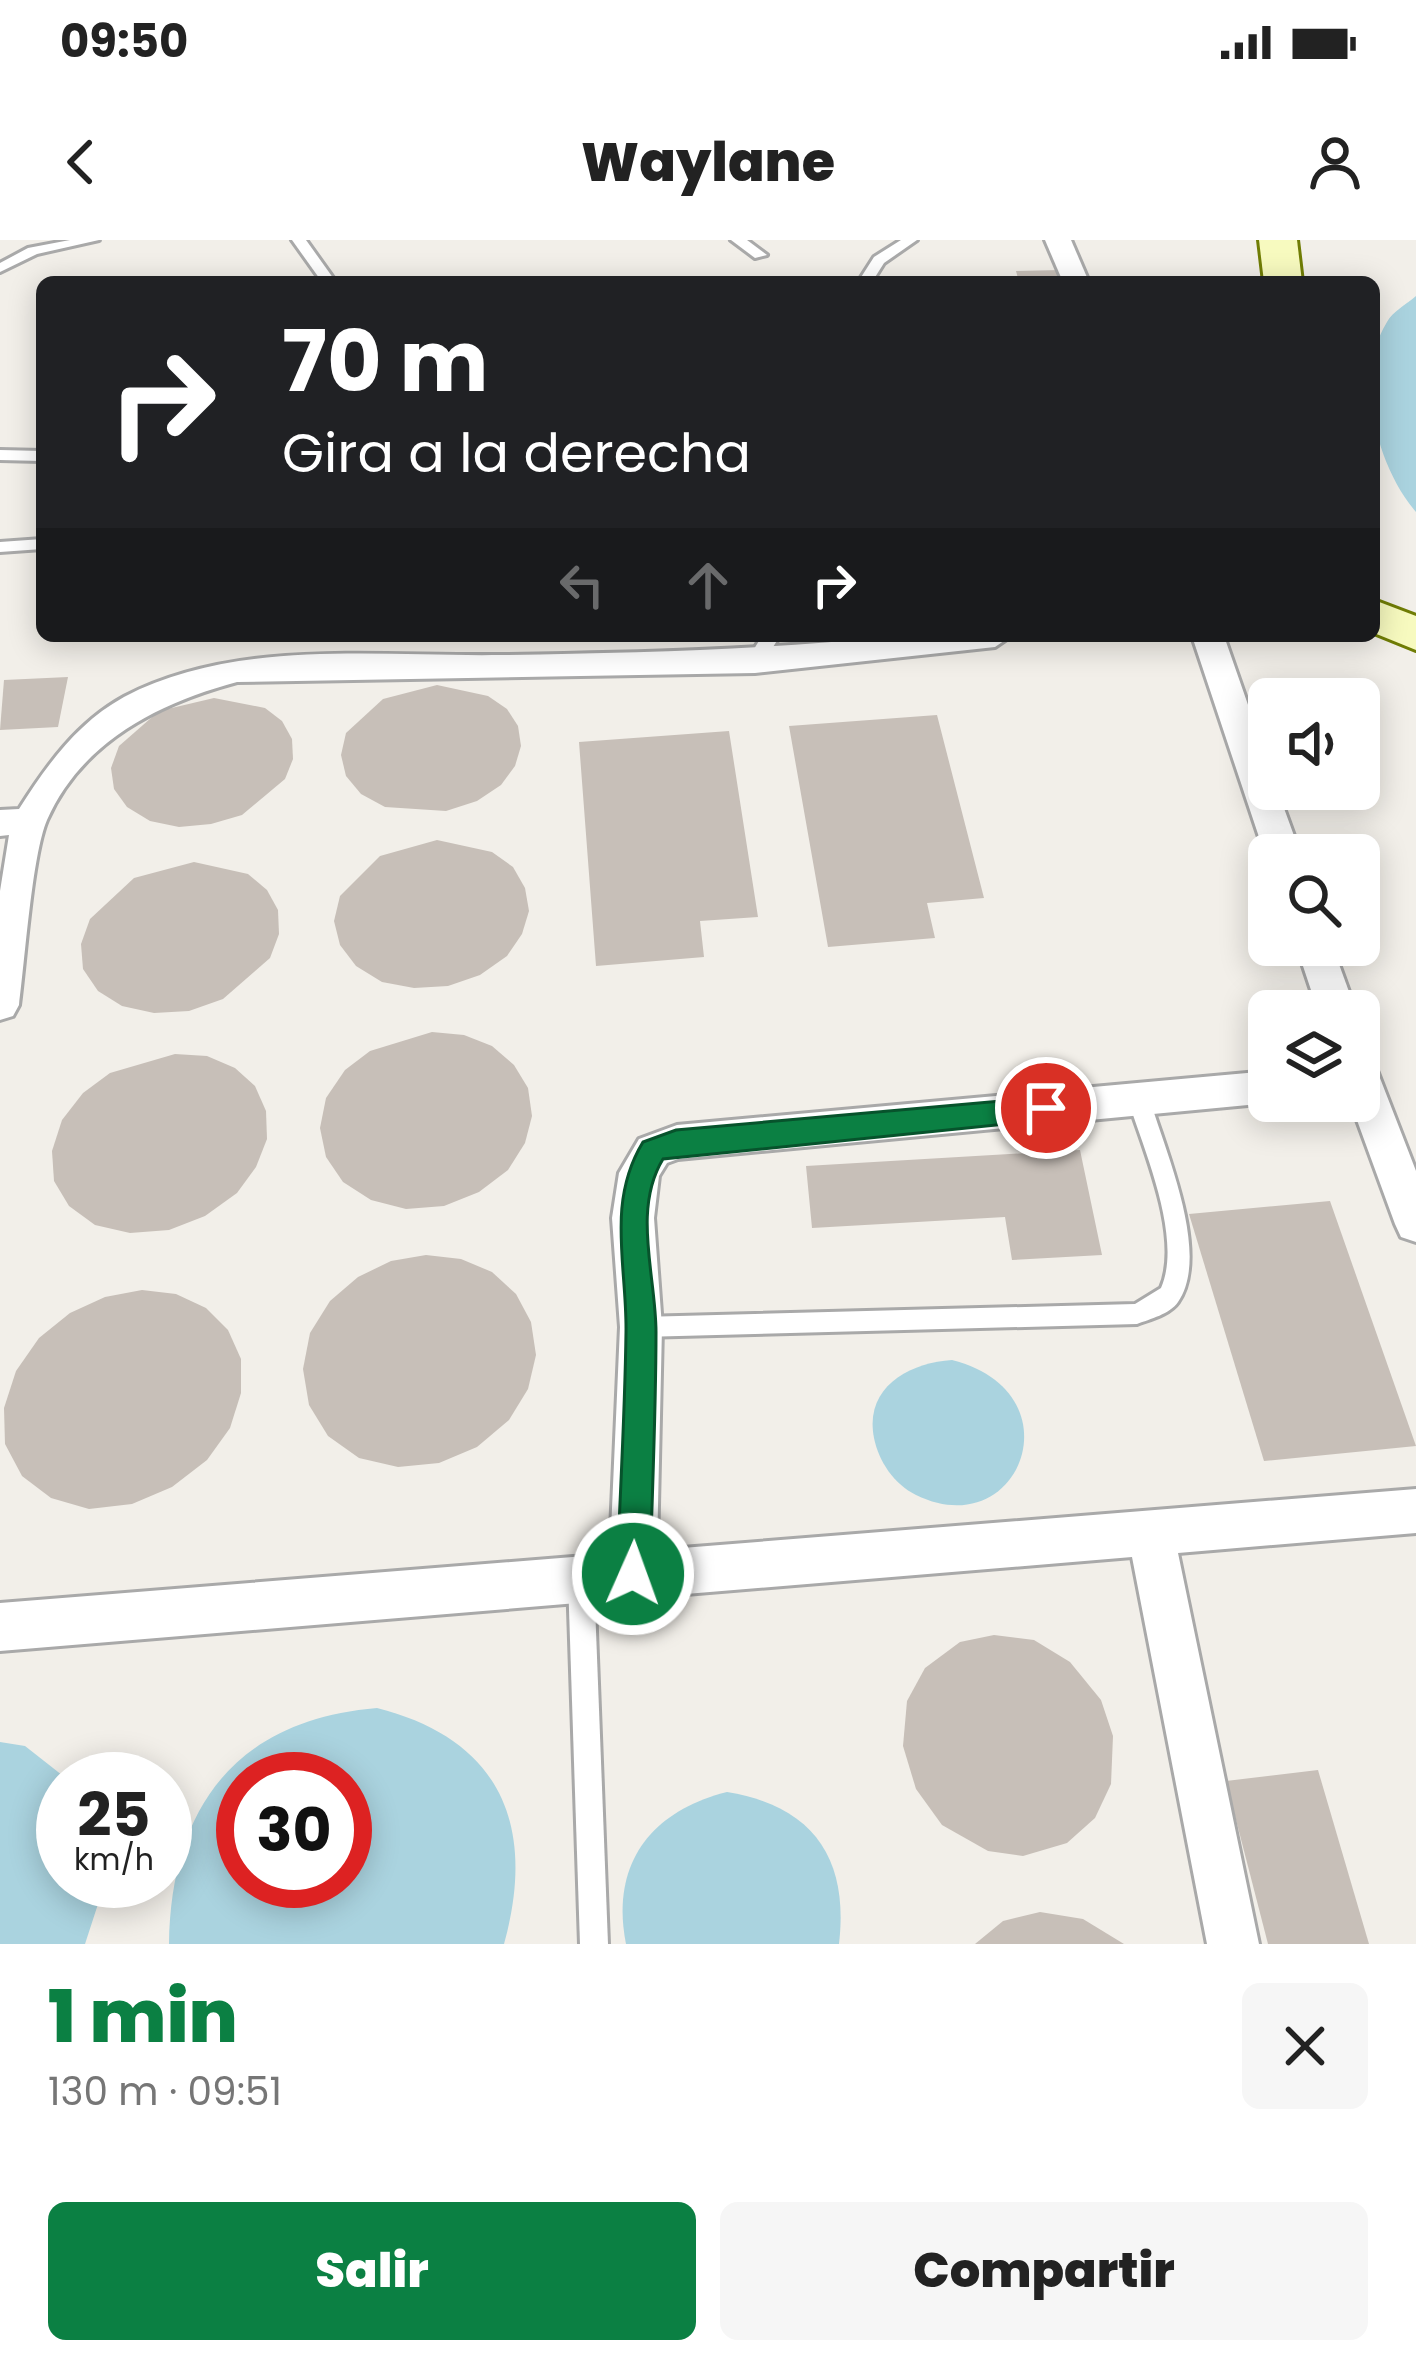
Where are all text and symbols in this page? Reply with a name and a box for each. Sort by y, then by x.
text: 09:50 [60,10,188,73]
text: Waylane [581,124,835,200]
icon: back [48,129,114,195]
icon: person [1302,129,1368,195]
text: 70 m [282,303,488,420]
icon: right [84,324,240,480]
text: Gira a la derecha [282,415,751,491]
icon: left [549,552,615,618]
icon: ahead [675,552,741,618]
icon: right [801,552,867,618]
map controls [1248,678,1380,1122]
button: sound [1248,678,1380,810]
button: search [1248,834,1380,966]
button: layers [1248,990,1380,1122]
pin [995,1057,1097,1159]
icon: arrive [1013,1075,1079,1141]
position arrow [570,1511,696,1637]
speed limit sign: 30 [216,1752,372,1908]
text: 25 [77,1773,151,1857]
text: km/h [74,1838,154,1881]
text: 1 min [48,1966,238,2067]
button: close [1242,1983,1368,2109]
text: 130 m · 09:51 [48,2064,282,2119]
button: Salir [48,2202,696,2340]
button: Compartir [720,2202,1368,2340]

